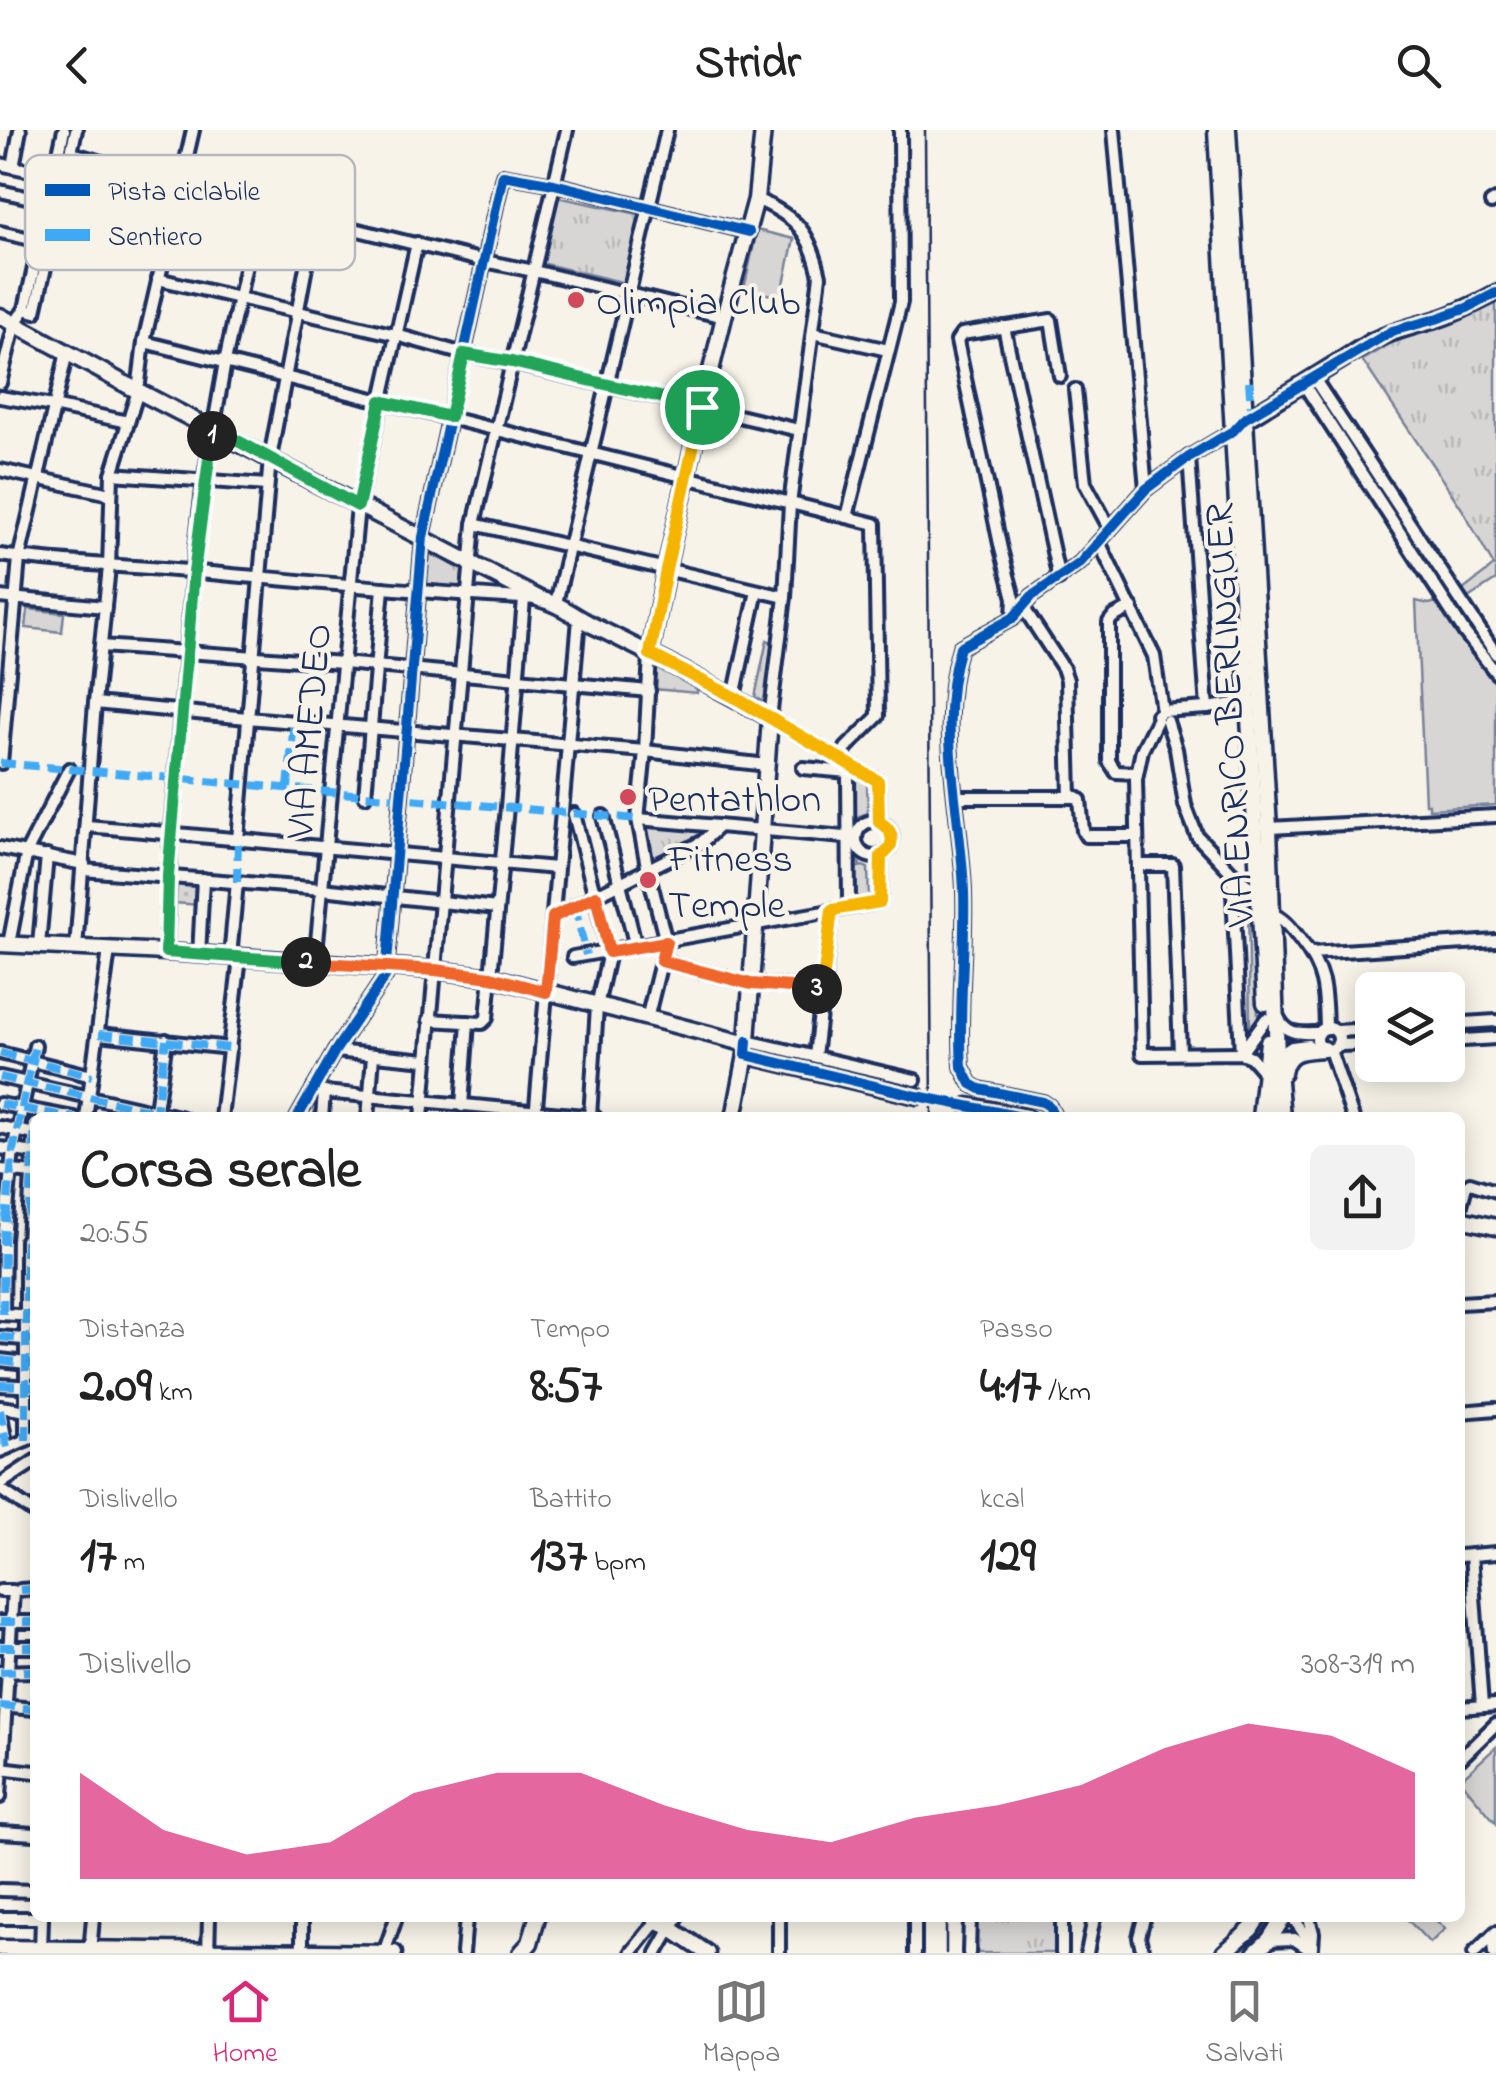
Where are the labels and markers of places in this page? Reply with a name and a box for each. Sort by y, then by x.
place label: Olimpia Club [596,275,800,334]
marker: Olimpia Club [565,289,587,311]
pin [660,365,745,450]
pin: 1 [187,411,237,461]
place label: Pentathlon [648,772,821,831]
marker: Pentathlon [617,786,639,808]
place label: Fitness Temple [667,832,793,937]
marker: Fitness Temple [637,869,659,891]
pin: 2 [281,937,331,987]
pin: 3 [792,964,842,1014]

